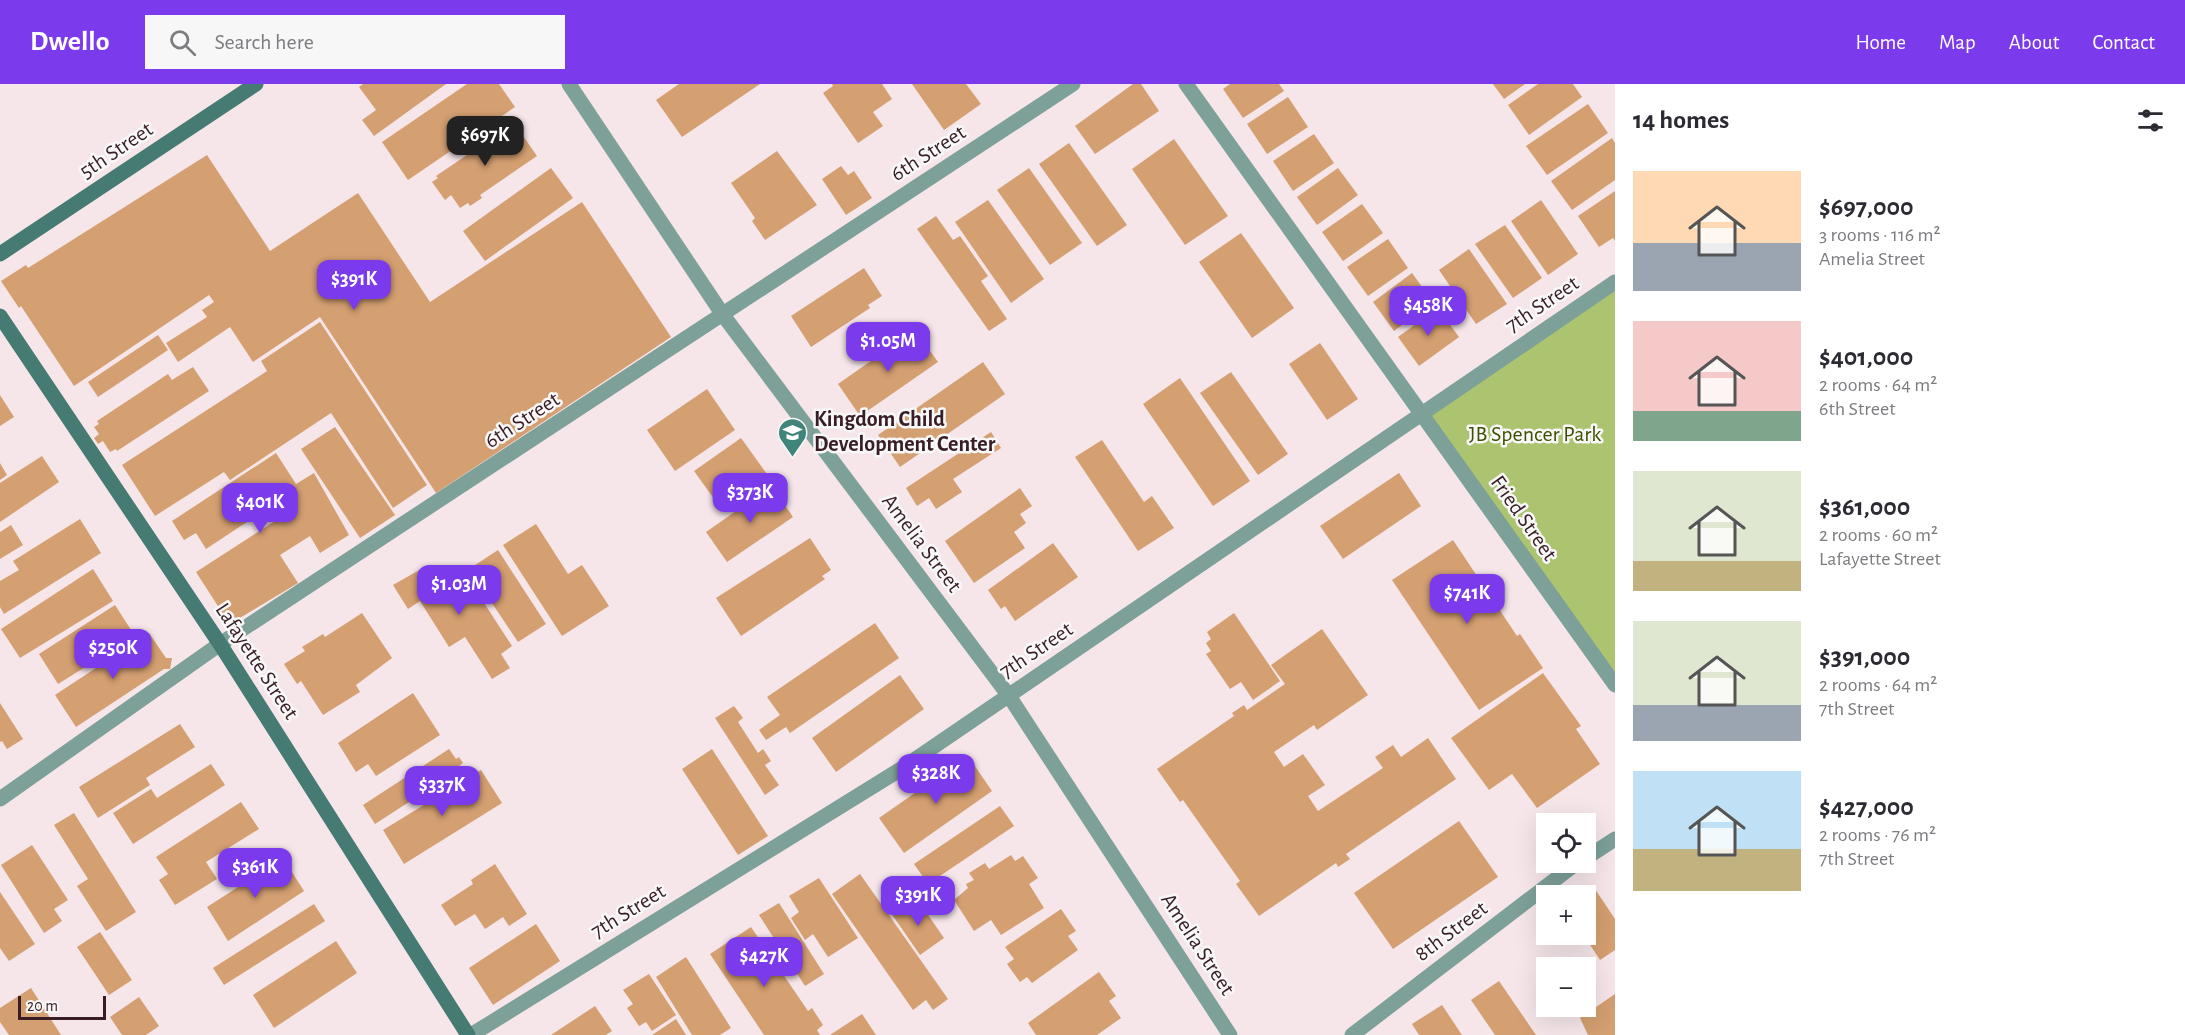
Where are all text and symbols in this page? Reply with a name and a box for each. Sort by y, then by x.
search box [145,15,565,69]
icon: search [166,26,199,59]
text: Dwello [30,28,109,56]
text: Search here [214,31,314,53]
text: Home [1855,32,1906,53]
text: Map [1939,32,1976,53]
text: About [2009,32,2059,53]
text: Contact [2092,32,2155,53]
icon: filters [2134,104,2167,137]
text: 14 homes [1633,107,1729,133]
pin: $697K [443,116,527,167]
street label: 5th Street [75,118,157,182]
street label: 6th Street [887,121,969,185]
text: $697K [461,125,509,145]
text: $697,000 [1819,194,1914,220]
icon: home [1681,195,1753,267]
text: 3 rooms · 116 m² [1819,225,1940,245]
text: Amelia Street [1819,249,1925,269]
pin: $391K [312,260,396,311]
text: $391K [331,269,377,289]
street label: 7th Street [1501,272,1583,336]
pin: $458K [1386,286,1470,337]
text: $458K [1403,295,1453,315]
pin: $1.05M [839,322,937,373]
text: $1.05M [860,331,916,351]
text: $401,000 [1819,344,1913,370]
icon: home [1681,345,1753,417]
text: 2 rooms · 64 m² [1819,375,1937,395]
street label: 6th Street [481,388,563,452]
text: 6th Street [1819,399,1896,419]
place label: Kingdom Child Development Center [814,408,996,455]
school or university icon: Kingdom Child Development Center [777,416,809,458]
park label: JB Spencer Park [1469,423,1601,445]
street label: Fried Street [1487,472,1561,564]
pin: $373K [708,473,792,524]
text: $373K [727,482,773,502]
pin: $401K [218,483,302,534]
street label: Amelia Street [878,490,966,596]
text: $401K [236,492,284,512]
text: $361,000 [1819,494,1910,520]
icon: home [1681,495,1753,567]
text: 2 rooms · 60 m² [1819,525,1938,545]
text: Lafayette Street [1819,549,1941,569]
pin: $1.03M [410,565,508,616]
text: $1.03M [431,574,487,594]
pin: $741K [1425,574,1509,625]
text: $741K [1444,583,1490,603]
street label: Lafayette Street [211,599,303,723]
street label: 7th Street [995,618,1077,682]
pin: $250K [71,629,155,680]
text: $250K [88,638,138,658]
text: $391,000 [1819,644,1910,670]
icon: home [1681,645,1753,717]
text: 2 rooms · 64 m² [1819,675,1937,695]
text: 7th Street [1819,699,1895,719]
pin: $328K [894,754,978,805]
text: $328K [912,763,960,783]
pin: $337K [400,766,484,817]
text: $337K [419,775,465,795]
text: $427,000 [1819,794,1914,820]
icon: home [1681,795,1753,867]
map controls [1536,813,1596,1017]
button: locate [1536,813,1596,873]
text: 2 rooms · 76 m² [1819,825,1936,845]
pin: $361K [213,848,297,899]
text: 7th Street [1819,849,1895,869]
text: $361K [232,857,278,877]
pin: $391K [876,876,960,927]
street label: 7th Street [587,880,669,942]
text: $391K [895,885,941,905]
button: + [1536,885,1596,945]
street label: Amelia Street [1157,889,1239,999]
street label: 8th Street [1411,897,1491,965]
pin: $427K [722,937,806,988]
text: $427K [740,946,788,966]
button: − [1536,957,1596,1017]
scale bar [18,993,106,1020]
text: 20 m [27,998,58,1014]

